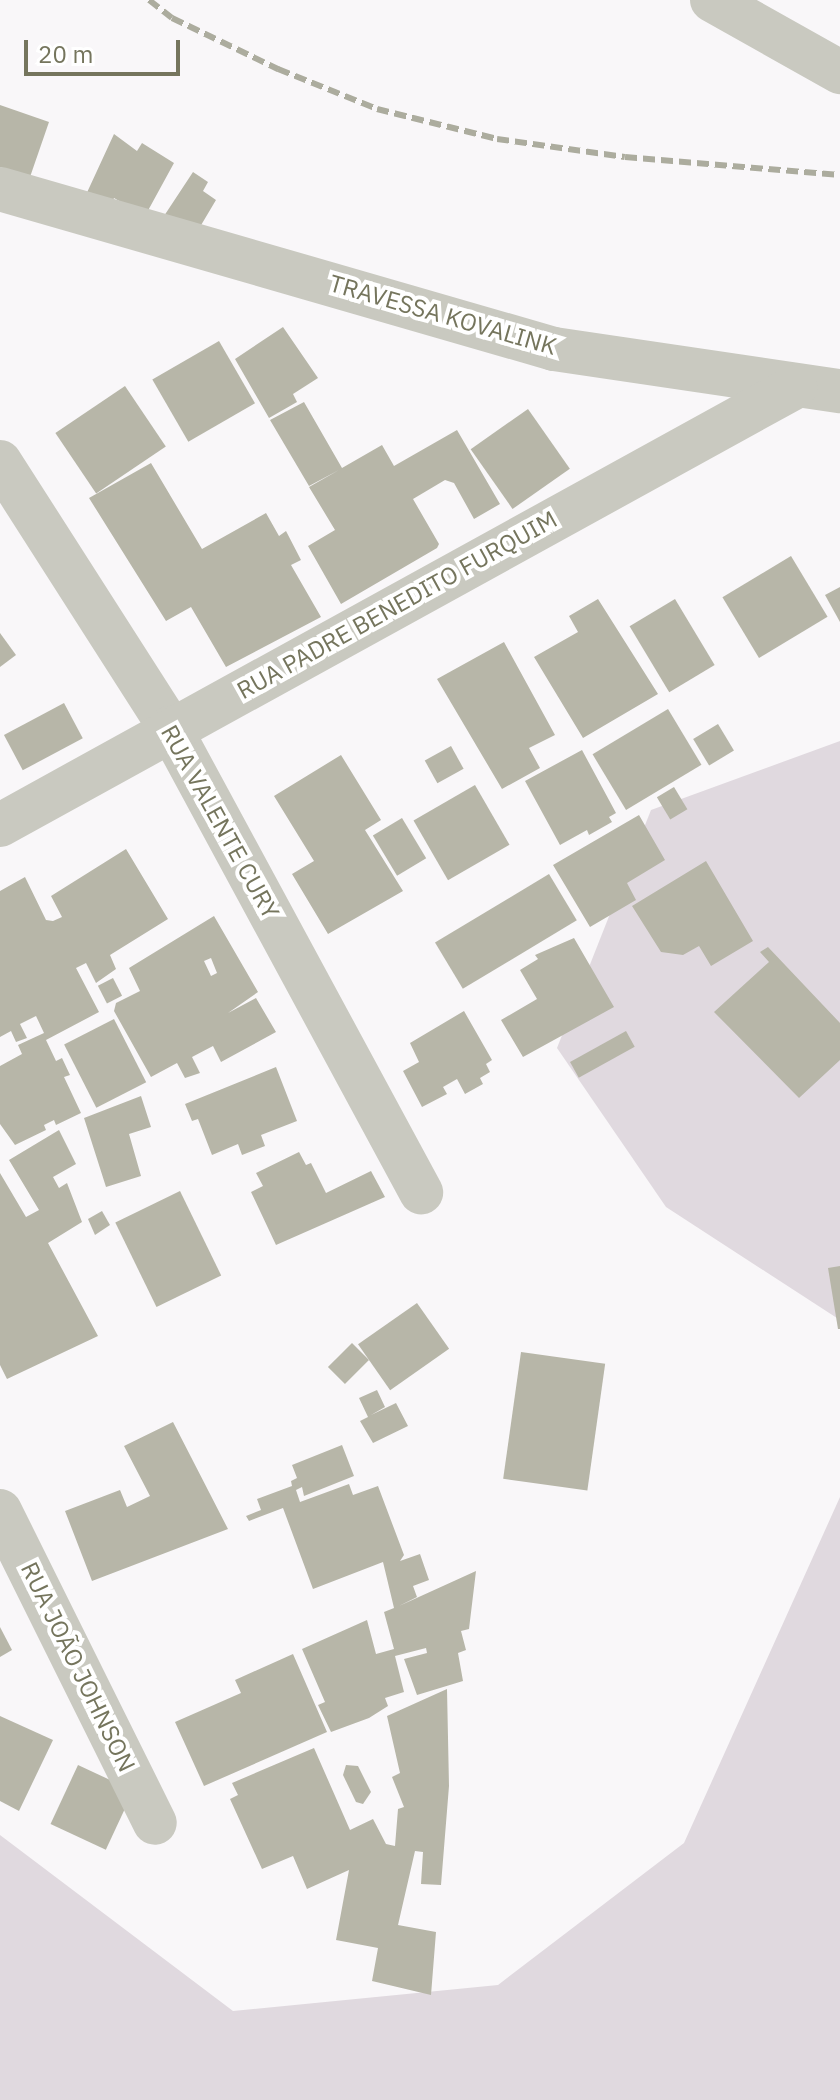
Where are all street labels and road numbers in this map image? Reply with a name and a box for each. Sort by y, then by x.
street label: TRAVESSA KOVALINK [326,269,560,361]
street label: RUA PADRE BENEDITO FURQUIM [232,505,562,705]
street label: RUA VALENTE CURY [155,720,285,924]
street label: RUA JOÃO JOHNSON [15,1557,141,1777]

